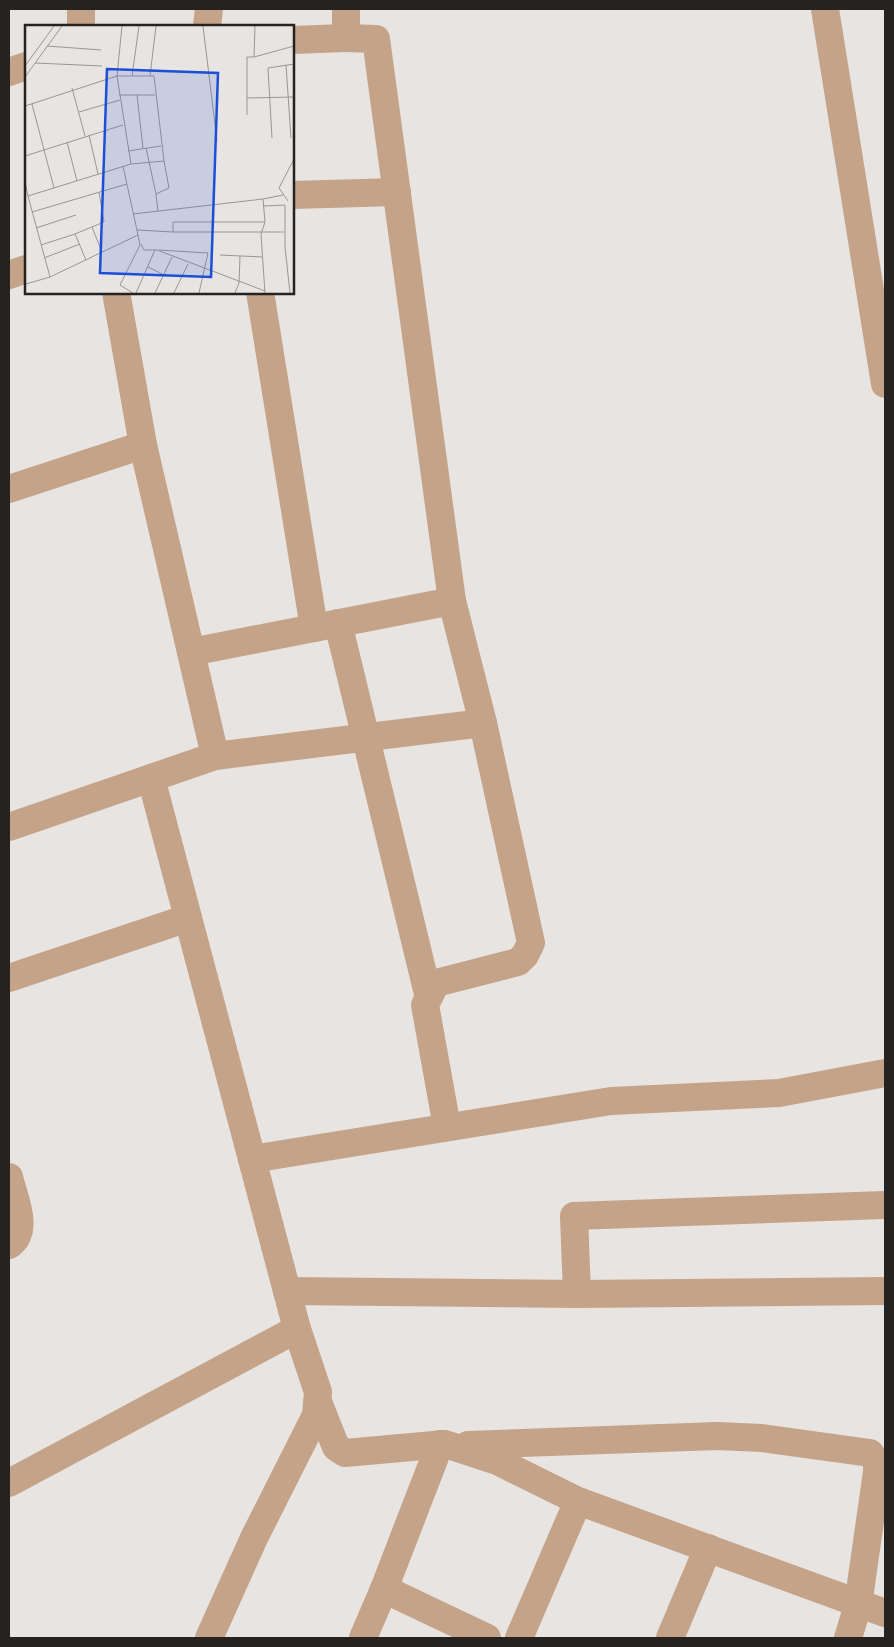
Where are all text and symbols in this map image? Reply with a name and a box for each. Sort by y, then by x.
inset map [25,25,294,294]

